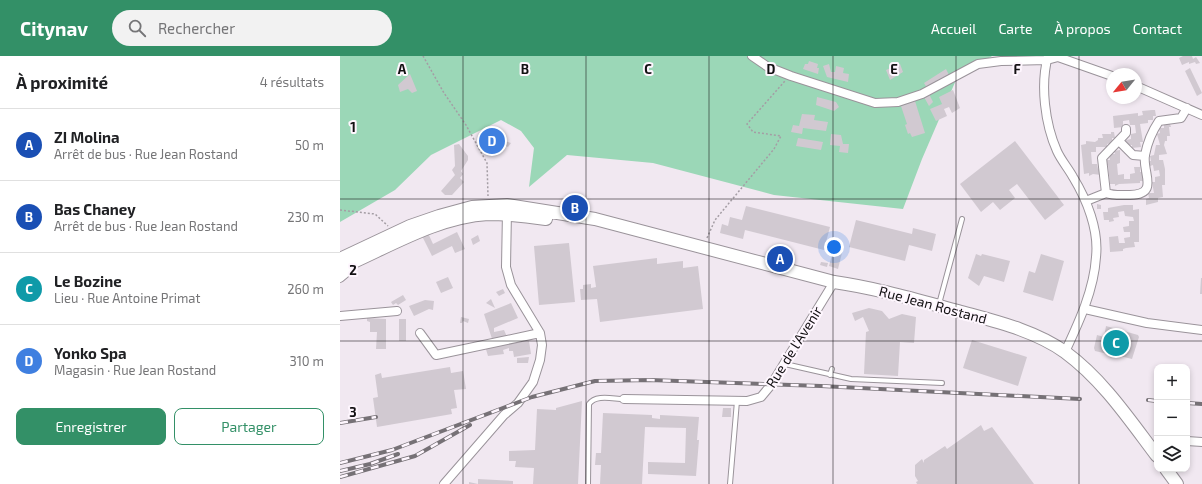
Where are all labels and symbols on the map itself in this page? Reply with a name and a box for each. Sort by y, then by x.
text: A [398,61,407,77]
text: B [521,61,529,77]
text: C [644,61,652,77]
text: D [767,61,776,77]
text: E [890,61,898,77]
text: F [1013,61,1021,77]
north arrow [1106,68,1142,104]
text: 1 [350,119,356,135]
pin: D [479,126,505,156]
pin: B [562,193,588,223]
your location [824,237,844,257]
pin: A [767,244,793,274]
text: 2 [349,262,357,278]
street label: Rue Jean Rostand [877,282,989,327]
street label: Rue de l'Avenir [762,303,826,391]
pin: C [1103,328,1129,358]
text: 3 [349,404,357,420]

